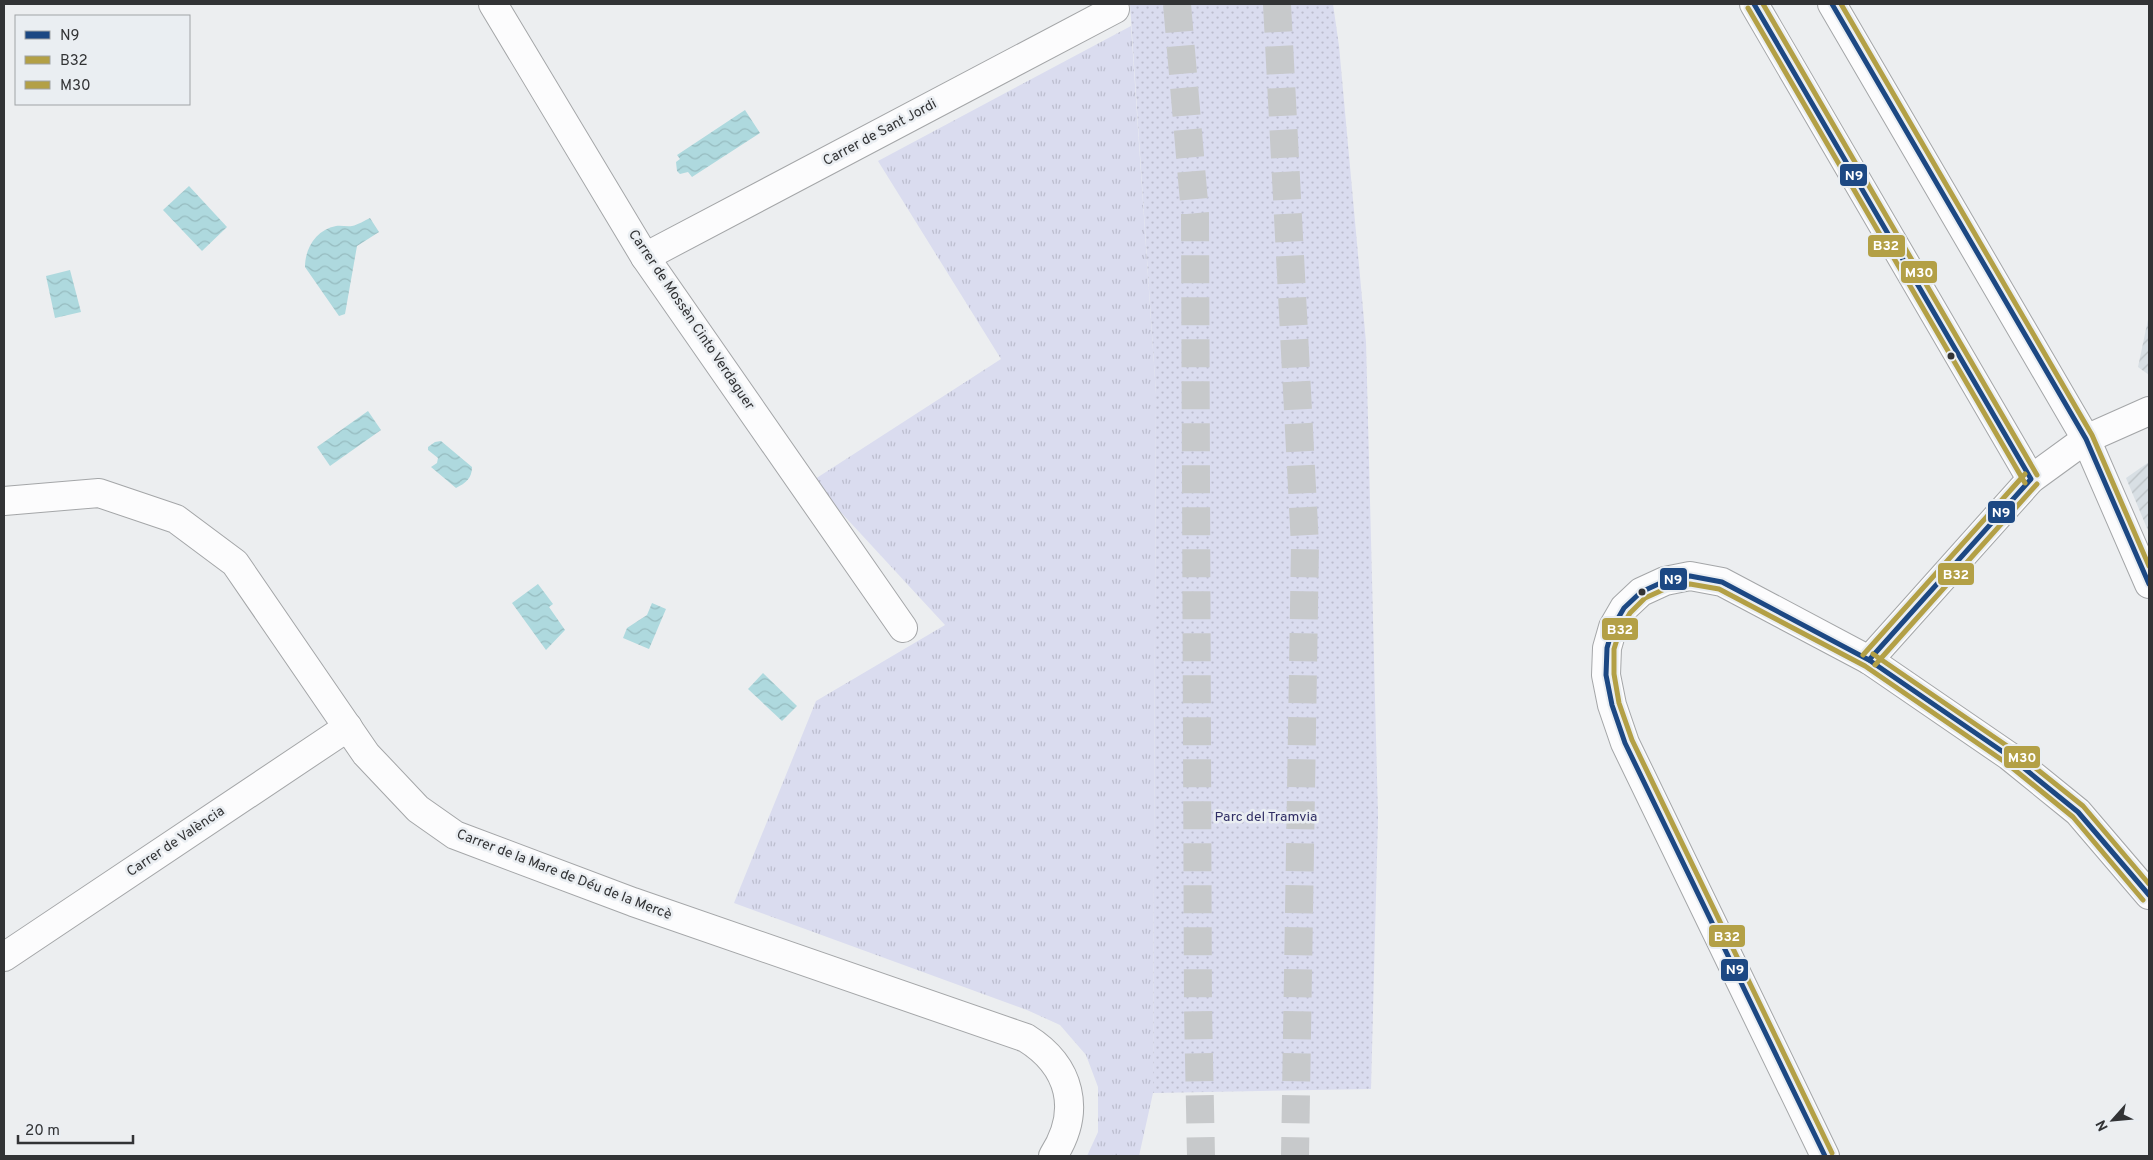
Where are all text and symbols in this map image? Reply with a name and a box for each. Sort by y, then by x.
legend [15,15,190,105]
text: N9 [60,27,80,46]
text: B32 [60,52,88,71]
text: M30 [60,77,91,96]
street label: Carrer de Sant Jordi [820,96,940,170]
line badge: N9 [1839,163,1868,187]
text: N9 [1845,168,1863,185]
street label: Carrer de Mossèn Cinto Verdaguer [624,227,758,414]
line badge: B32 [1867,234,1906,258]
text: B32 [1873,238,1899,255]
line badge: M30 [1900,260,1938,284]
text: M30 [1905,265,1933,282]
unlabelled marker [1946,351,1956,361]
line badge: N9 [1987,500,2016,524]
text: N9 [1992,505,2010,522]
line badge: B32 [1937,562,1975,586]
line badge: N9 [1659,567,1688,591]
text: B32 [1943,567,1969,584]
text: N9 [1664,572,1682,589]
unlabelled marker [1637,587,1647,597]
line badge: B32 [1601,617,1639,641]
text: B32 [1607,622,1633,639]
line badge: M30 [2003,745,2041,769]
text: M30 [2008,750,2036,767]
street label: Carrer de València [124,803,228,881]
park label: Parc del Tramvia [1215,809,1317,826]
street label: Carrer de la Mare de Déu de la Mercè [454,826,674,924]
line badge: B32 [1708,924,1746,948]
text: B32 [1714,929,1740,946]
line badge: N9 [1720,958,1749,982]
text: N9 [1726,962,1744,979]
north arrow [2088,1095,2138,1145]
scale bar [18,1112,132,1144]
text: N [2093,1117,2113,1134]
text: 20 m [25,1122,60,1141]

